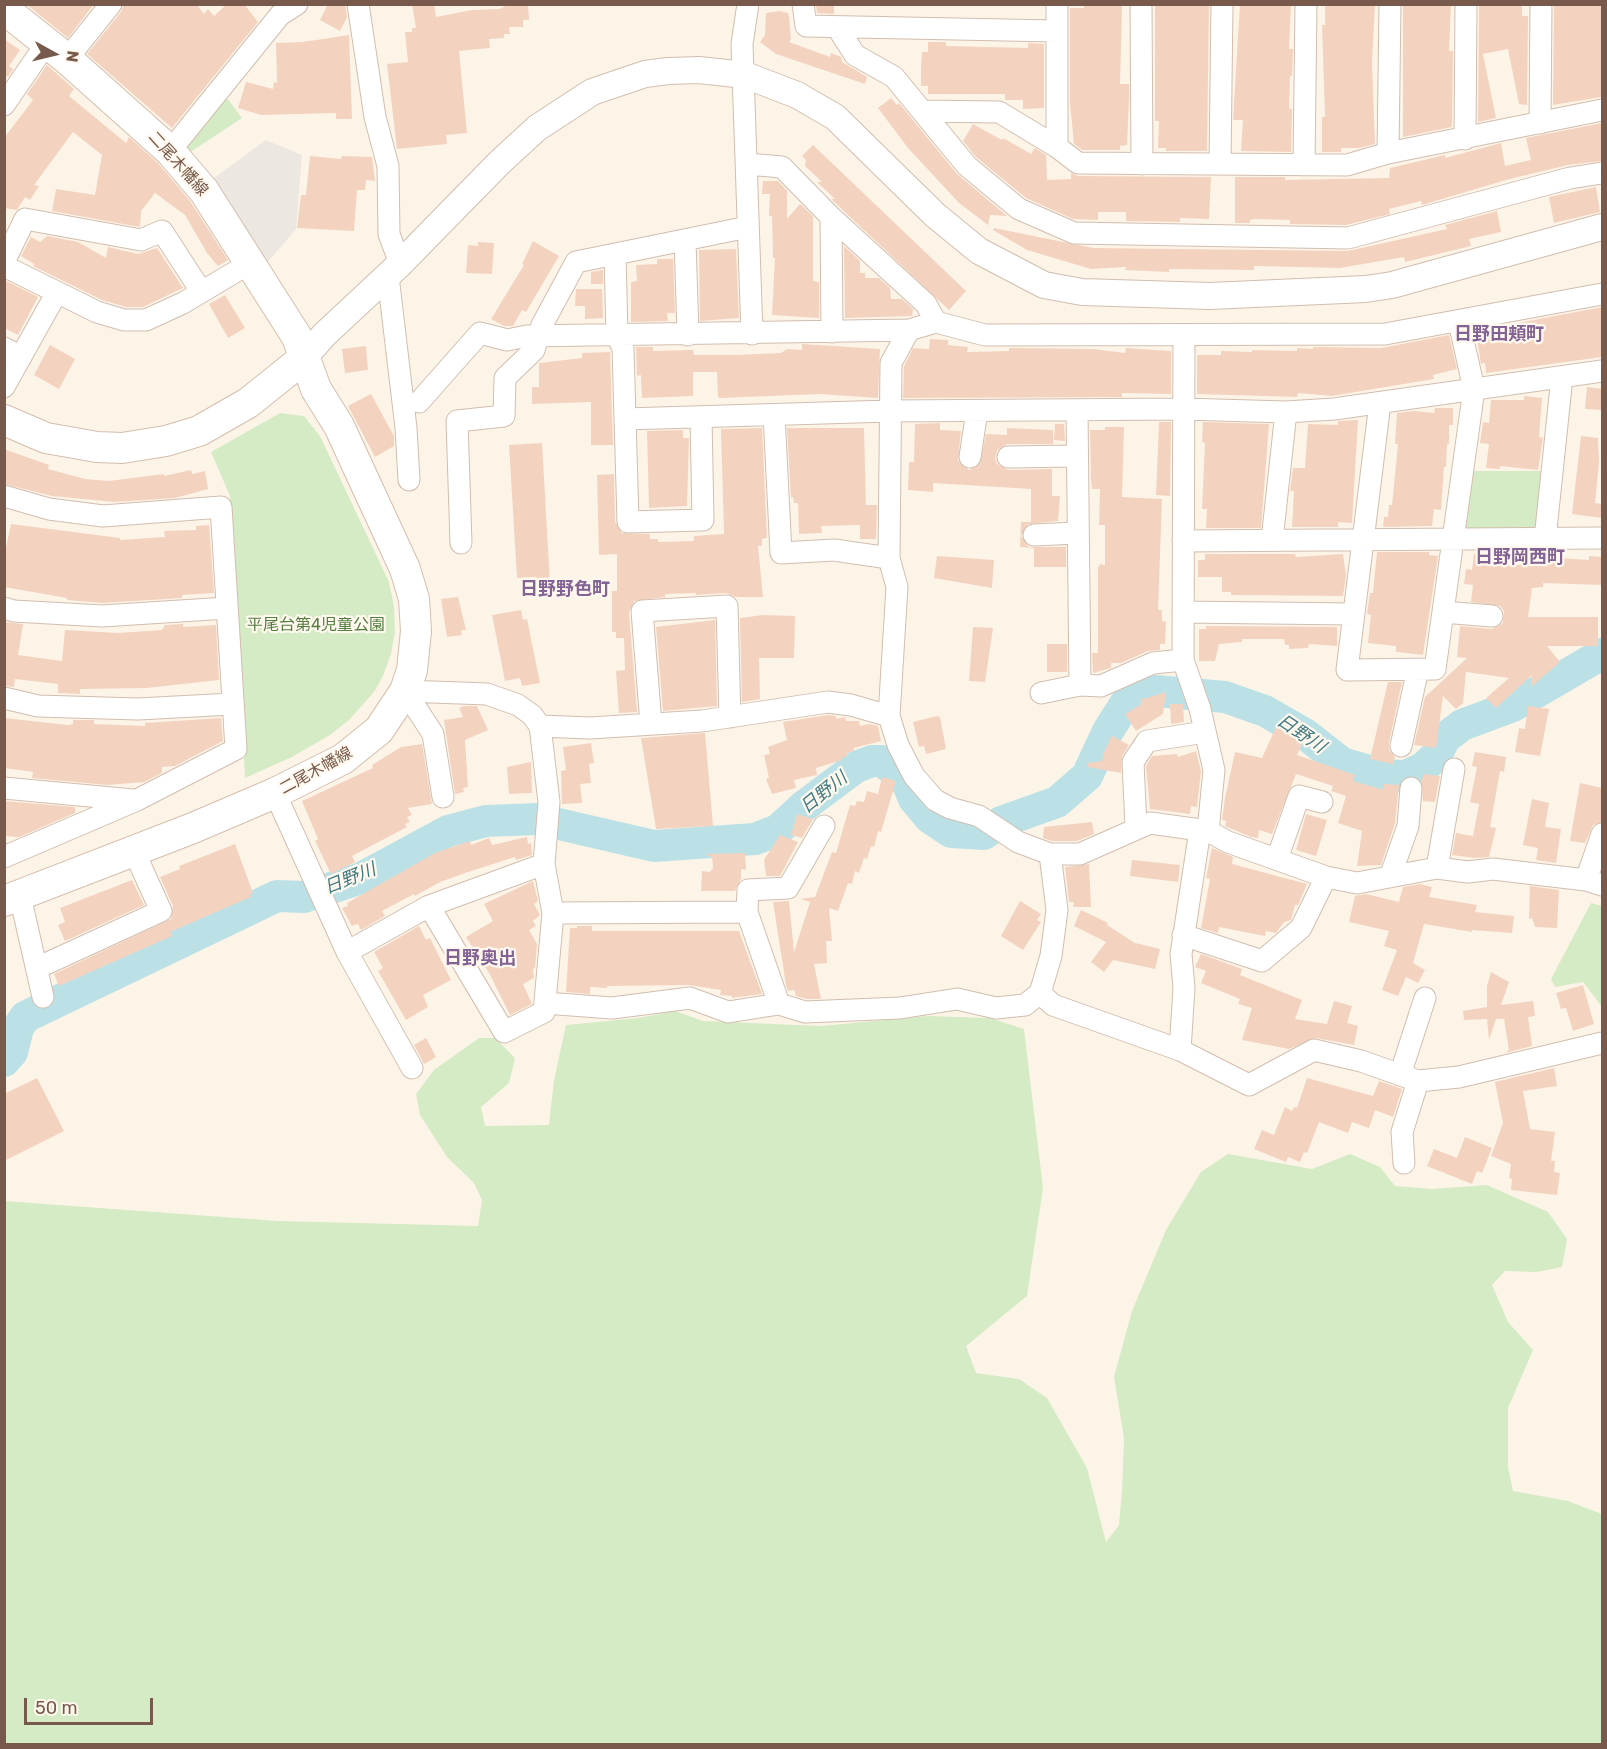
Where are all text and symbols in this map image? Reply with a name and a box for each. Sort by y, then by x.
north arrow [24,24,84,84]
text: N [62,50,83,64]
street label: 二尾木幡線 [144,128,212,200]
district label: 日野田頬町 [1454,324,1544,346]
district label: 日野岡西町 [1475,547,1565,569]
district label: 日野野色町 [520,579,610,601]
park label: 平尾台第4児童公園 [247,615,385,635]
water label: 日野川 [1273,710,1329,758]
street label: 二尾木幡線 [276,743,356,799]
water label: 日野川 [796,768,852,818]
water label: 日野川 [321,859,379,899]
district label: 日野奥出 [444,948,516,970]
scale bar [27,1686,156,1724]
text: 50 m [35,1697,78,1719]

